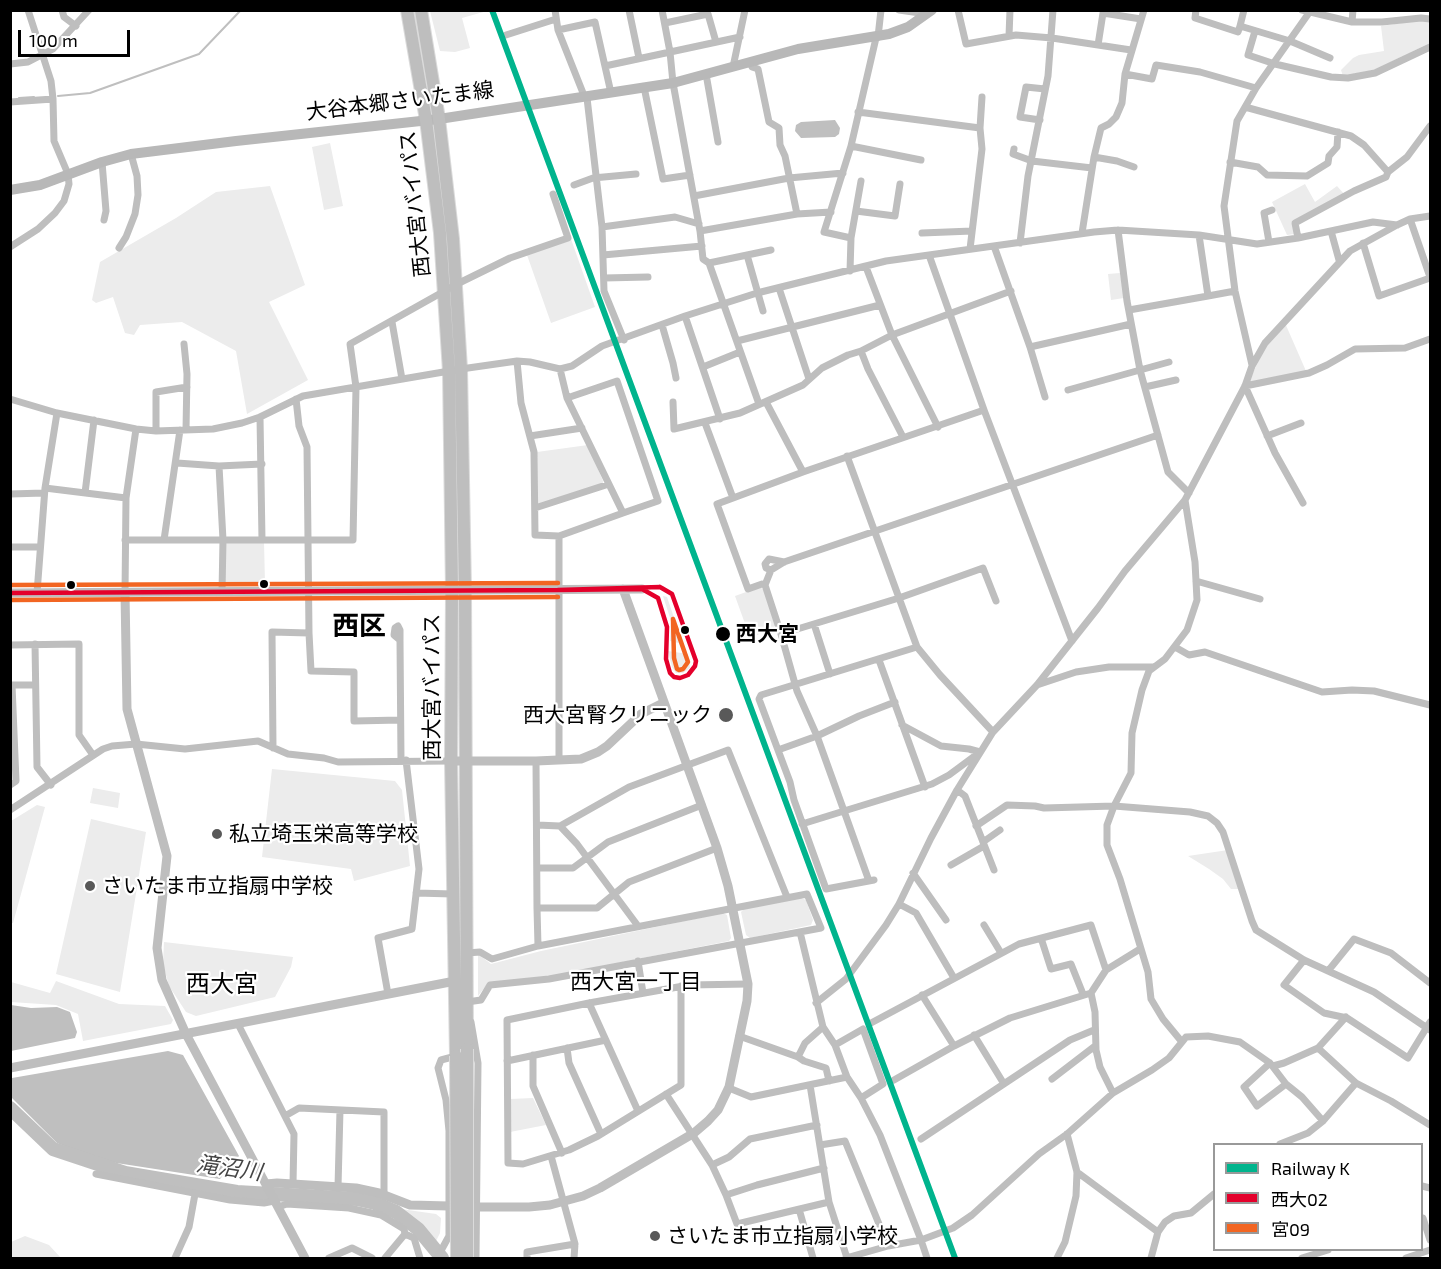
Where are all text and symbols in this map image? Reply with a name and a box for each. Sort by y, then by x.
scale bar [21,18,134,56]
text: 100 m [29,29,78,51]
street label: 大谷本郷さいたま線 [305,77,495,125]
street label: 西大宮バイパス [395,130,435,278]
unlabelled marker [258,578,270,590]
unlabelled marker [65,579,77,591]
district label: 西区 [332,610,386,642]
street label: 西大宮バイパス [419,614,445,760]
place label: 西大宮 [736,621,799,647]
unlabelled marker [679,624,691,636]
marker: 西大宮 [714,625,732,643]
place label: 西大宮腎クリニック [523,702,712,728]
marker: 西大宮腎クリニック [717,706,735,724]
place label: 私立埼玉栄高等学校 [229,821,418,847]
marker: 私立埼玉栄高等学校 [210,827,224,841]
place label: さいたま市立指扇中学校 [102,873,333,899]
marker: さいたま市立指扇中学校 [83,879,97,893]
district label: 西大宮一丁目 [570,969,702,995]
district label: 西大宮 [186,970,258,998]
legend [1213,1143,1423,1251]
water label: 滝沼川 [194,1150,264,1186]
text: Railway K [1271,1157,1350,1179]
text: 西大02 [1271,1188,1328,1210]
text: 宮09 [1271,1218,1310,1240]
place label: さいたま市立指扇小学校 [667,1223,898,1249]
marker: さいたま市立指扇小学校 [648,1229,662,1243]

